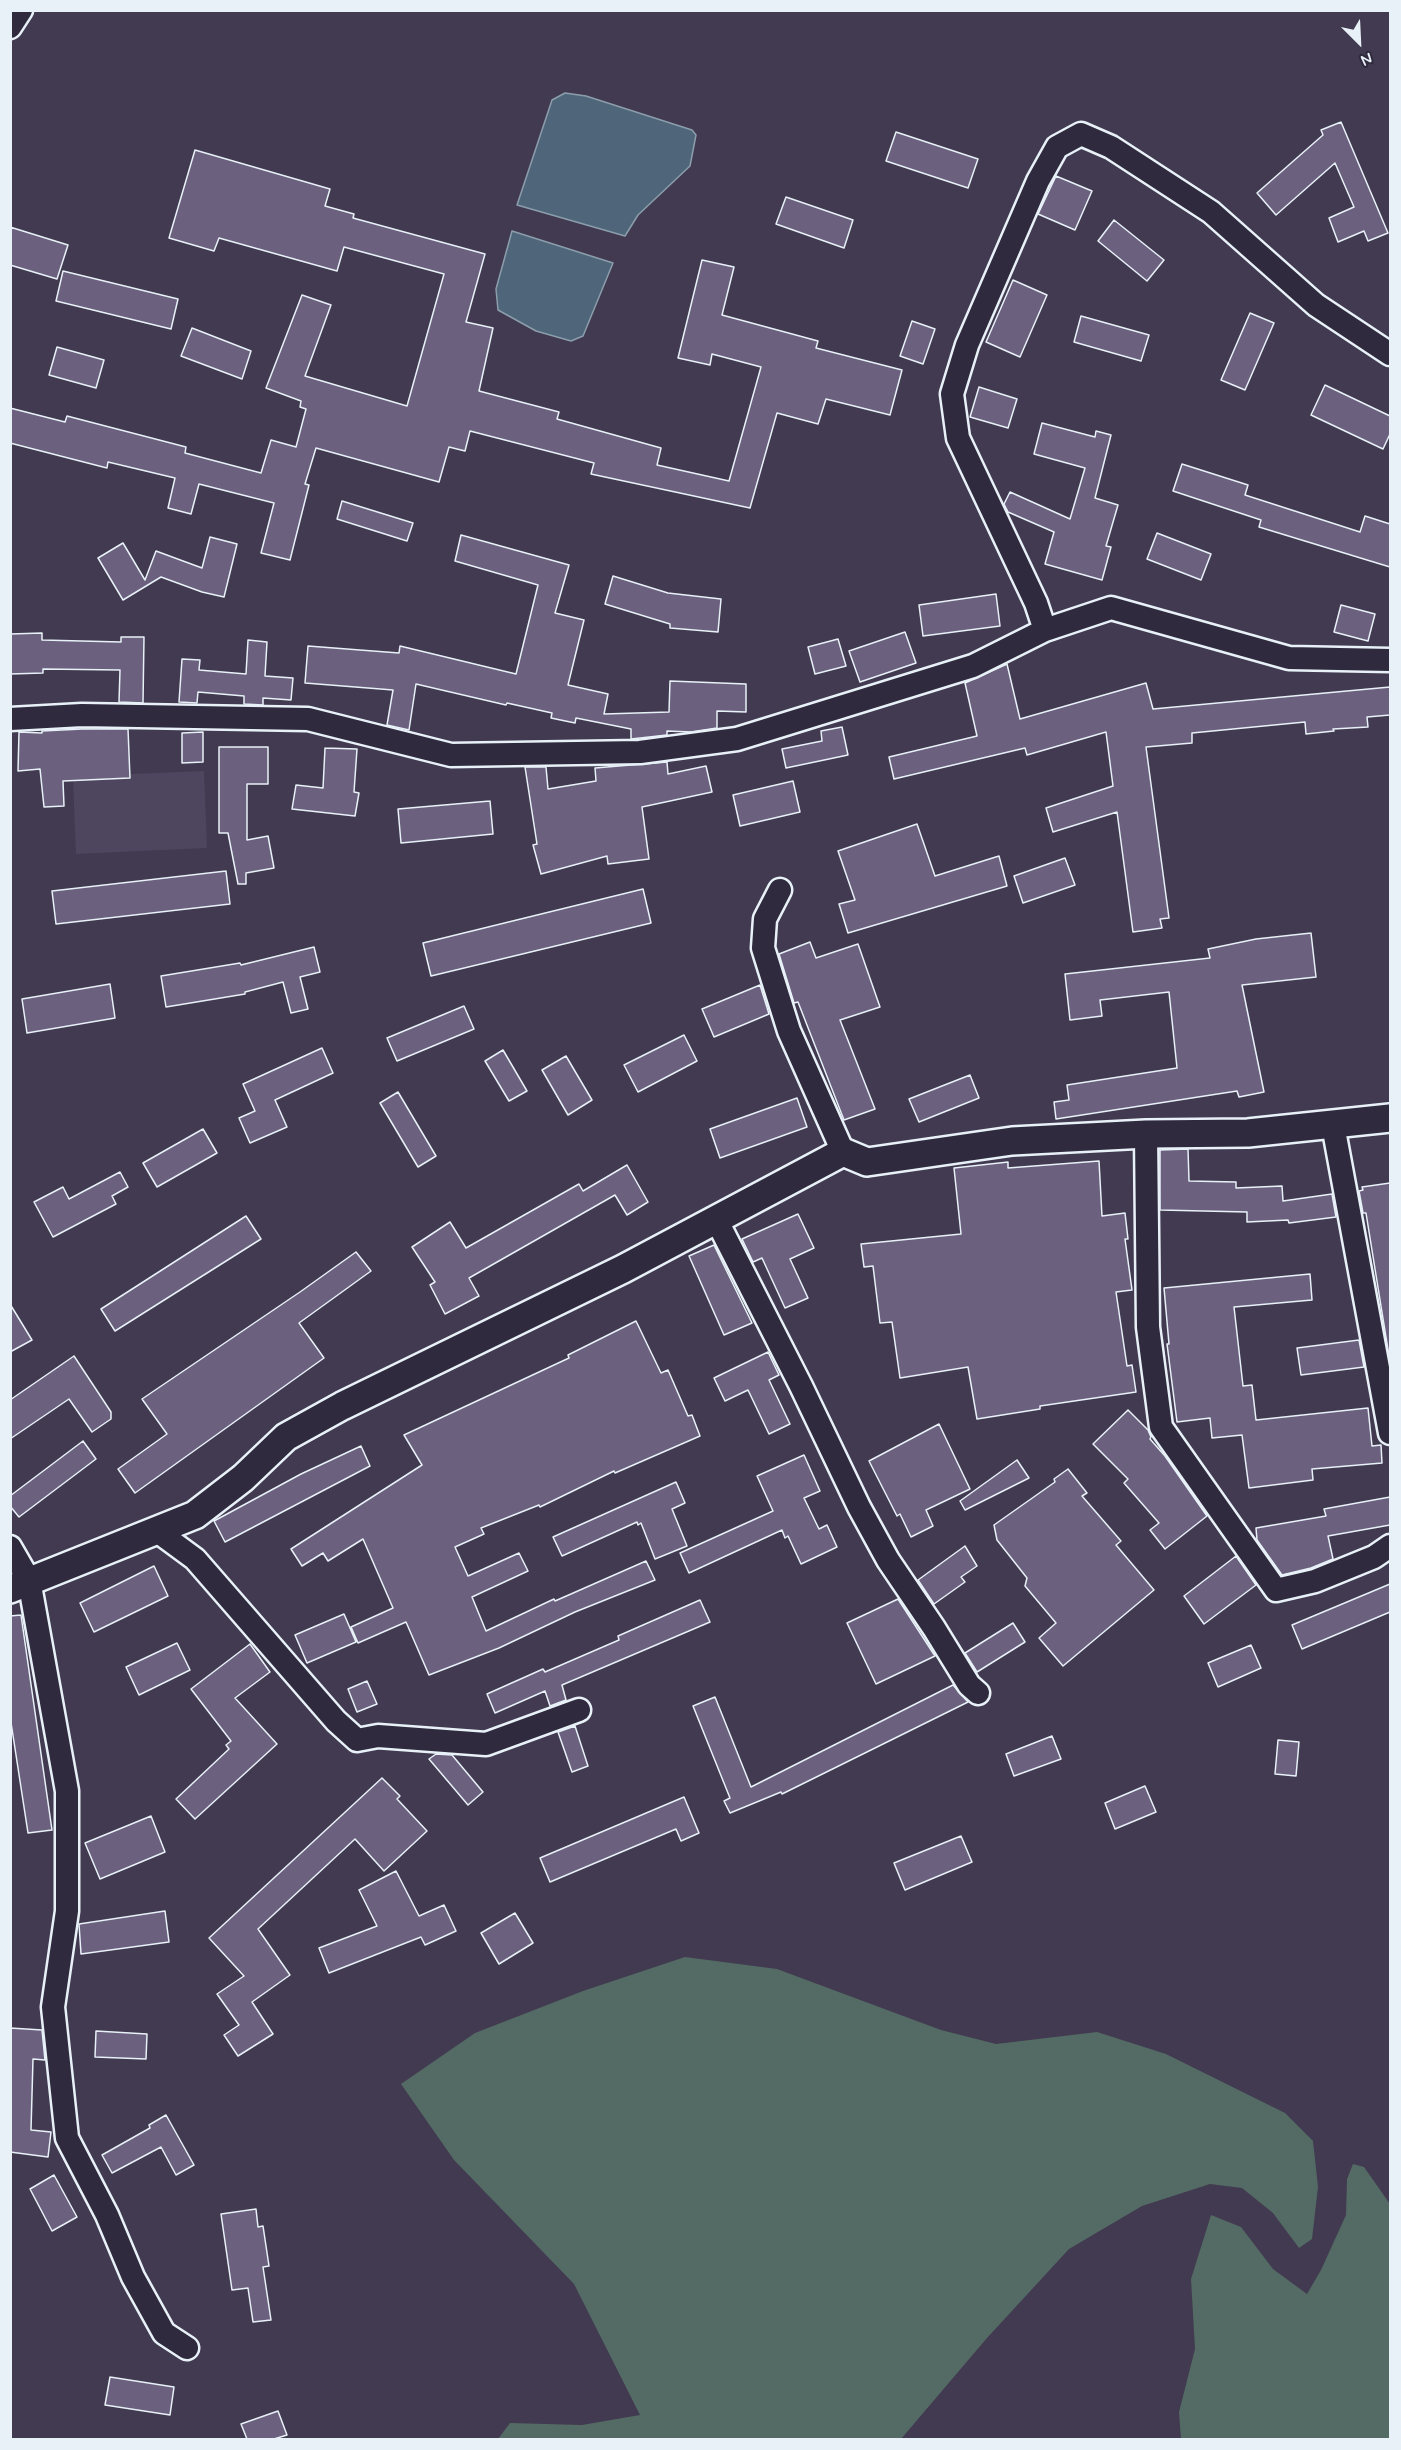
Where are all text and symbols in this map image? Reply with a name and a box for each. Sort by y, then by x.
north arrow [1329,12,1389,72]
text: N [1357,47,1376,71]

